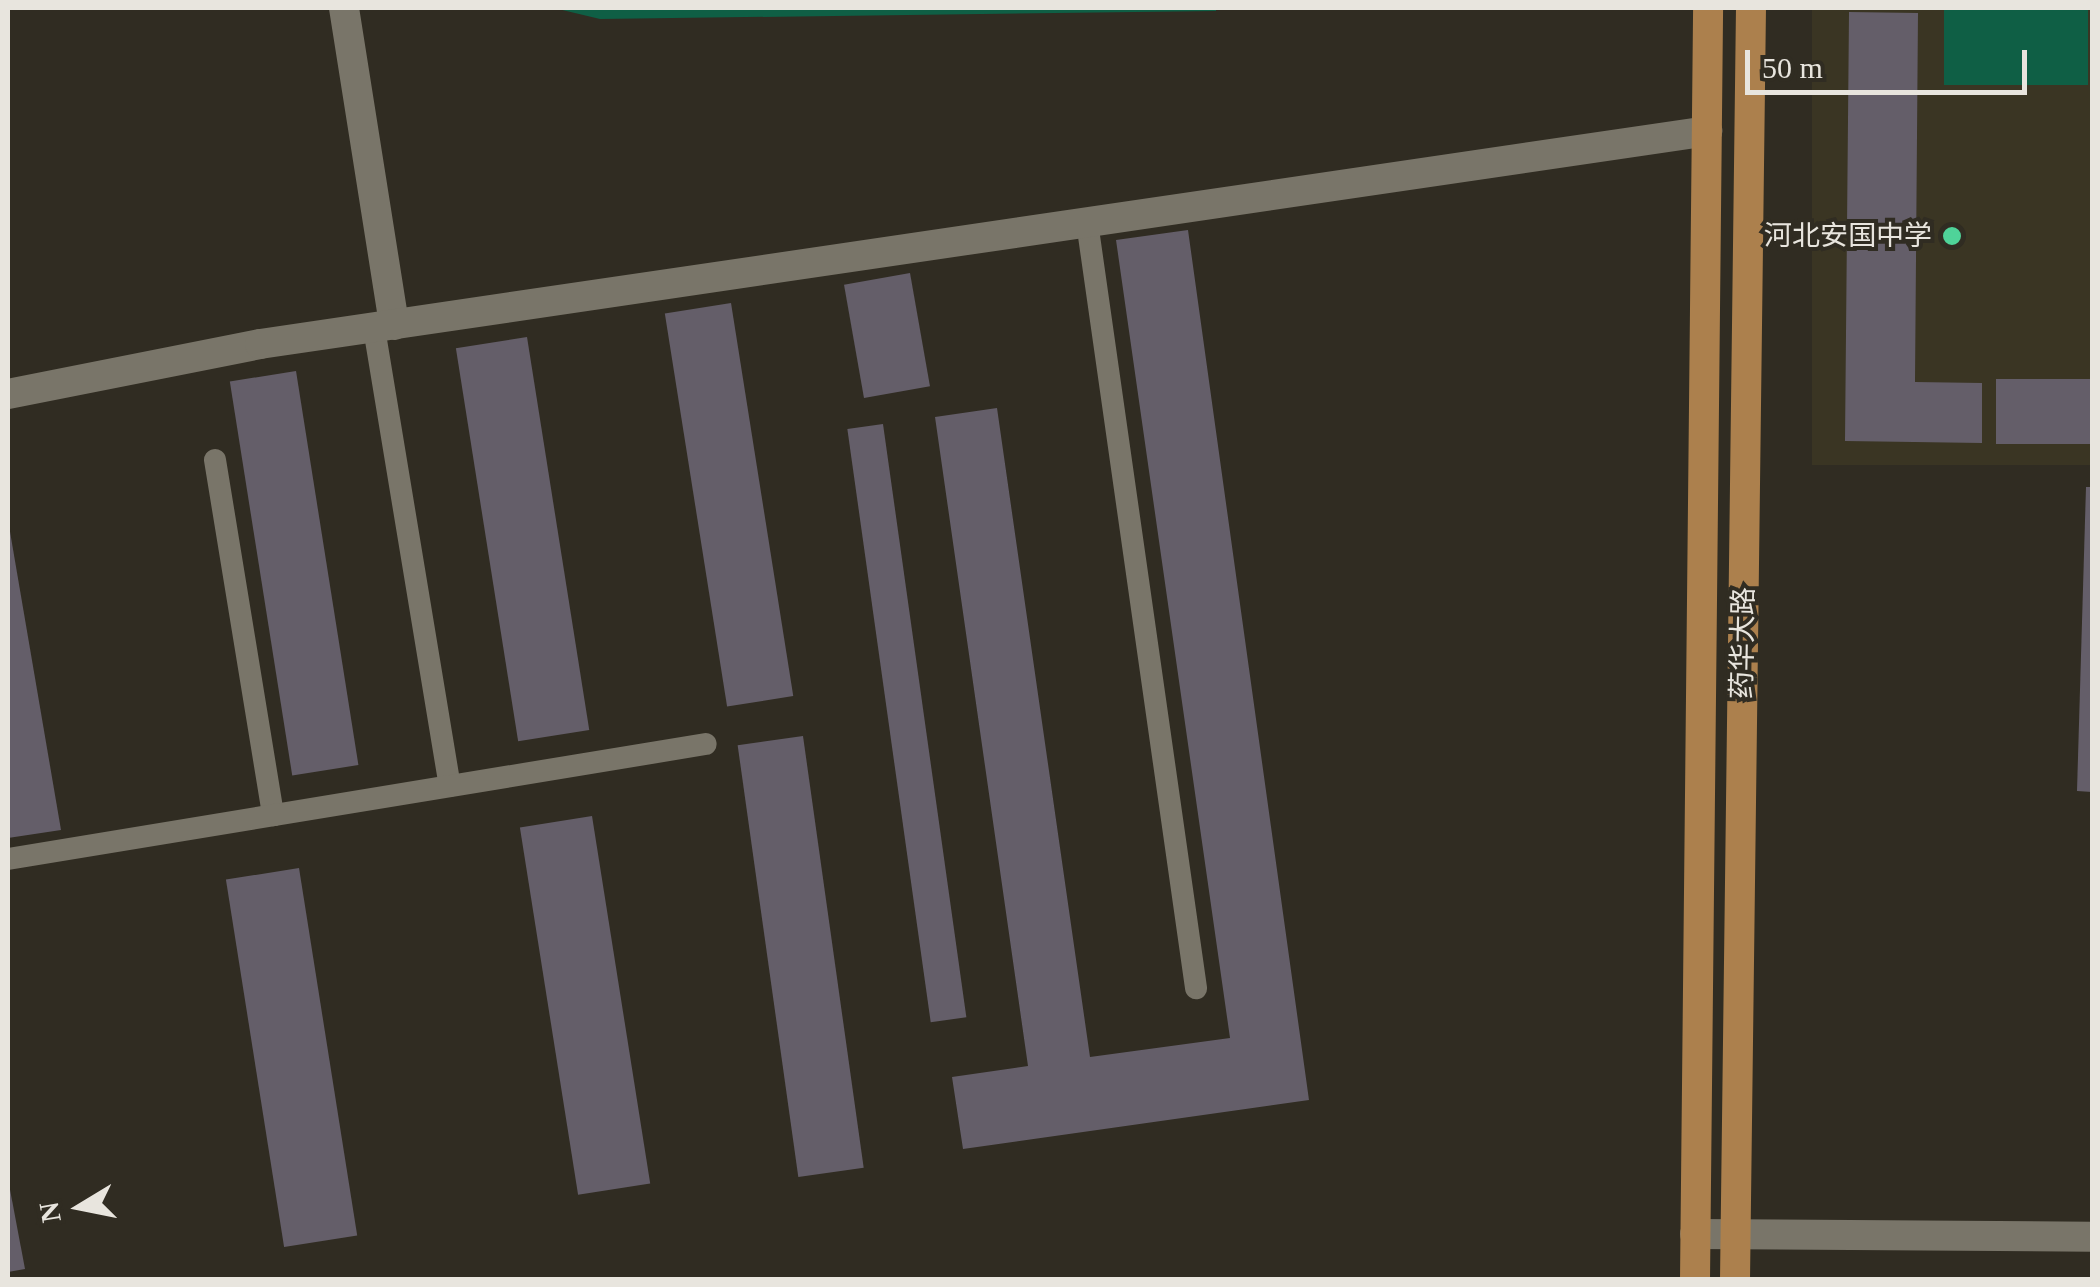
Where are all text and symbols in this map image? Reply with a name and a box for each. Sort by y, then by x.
scale bar [1750,30,2032,92]
text: 50 m [1762,51,1823,84]
place label: 河北安国中学 [1764,219,1932,253]
marker: 河北安国中学 [1941,225,1963,247]
street label: 药华大路 [1725,587,1761,699]
north arrow [30,1157,130,1257]
text: N [33,1200,67,1225]

